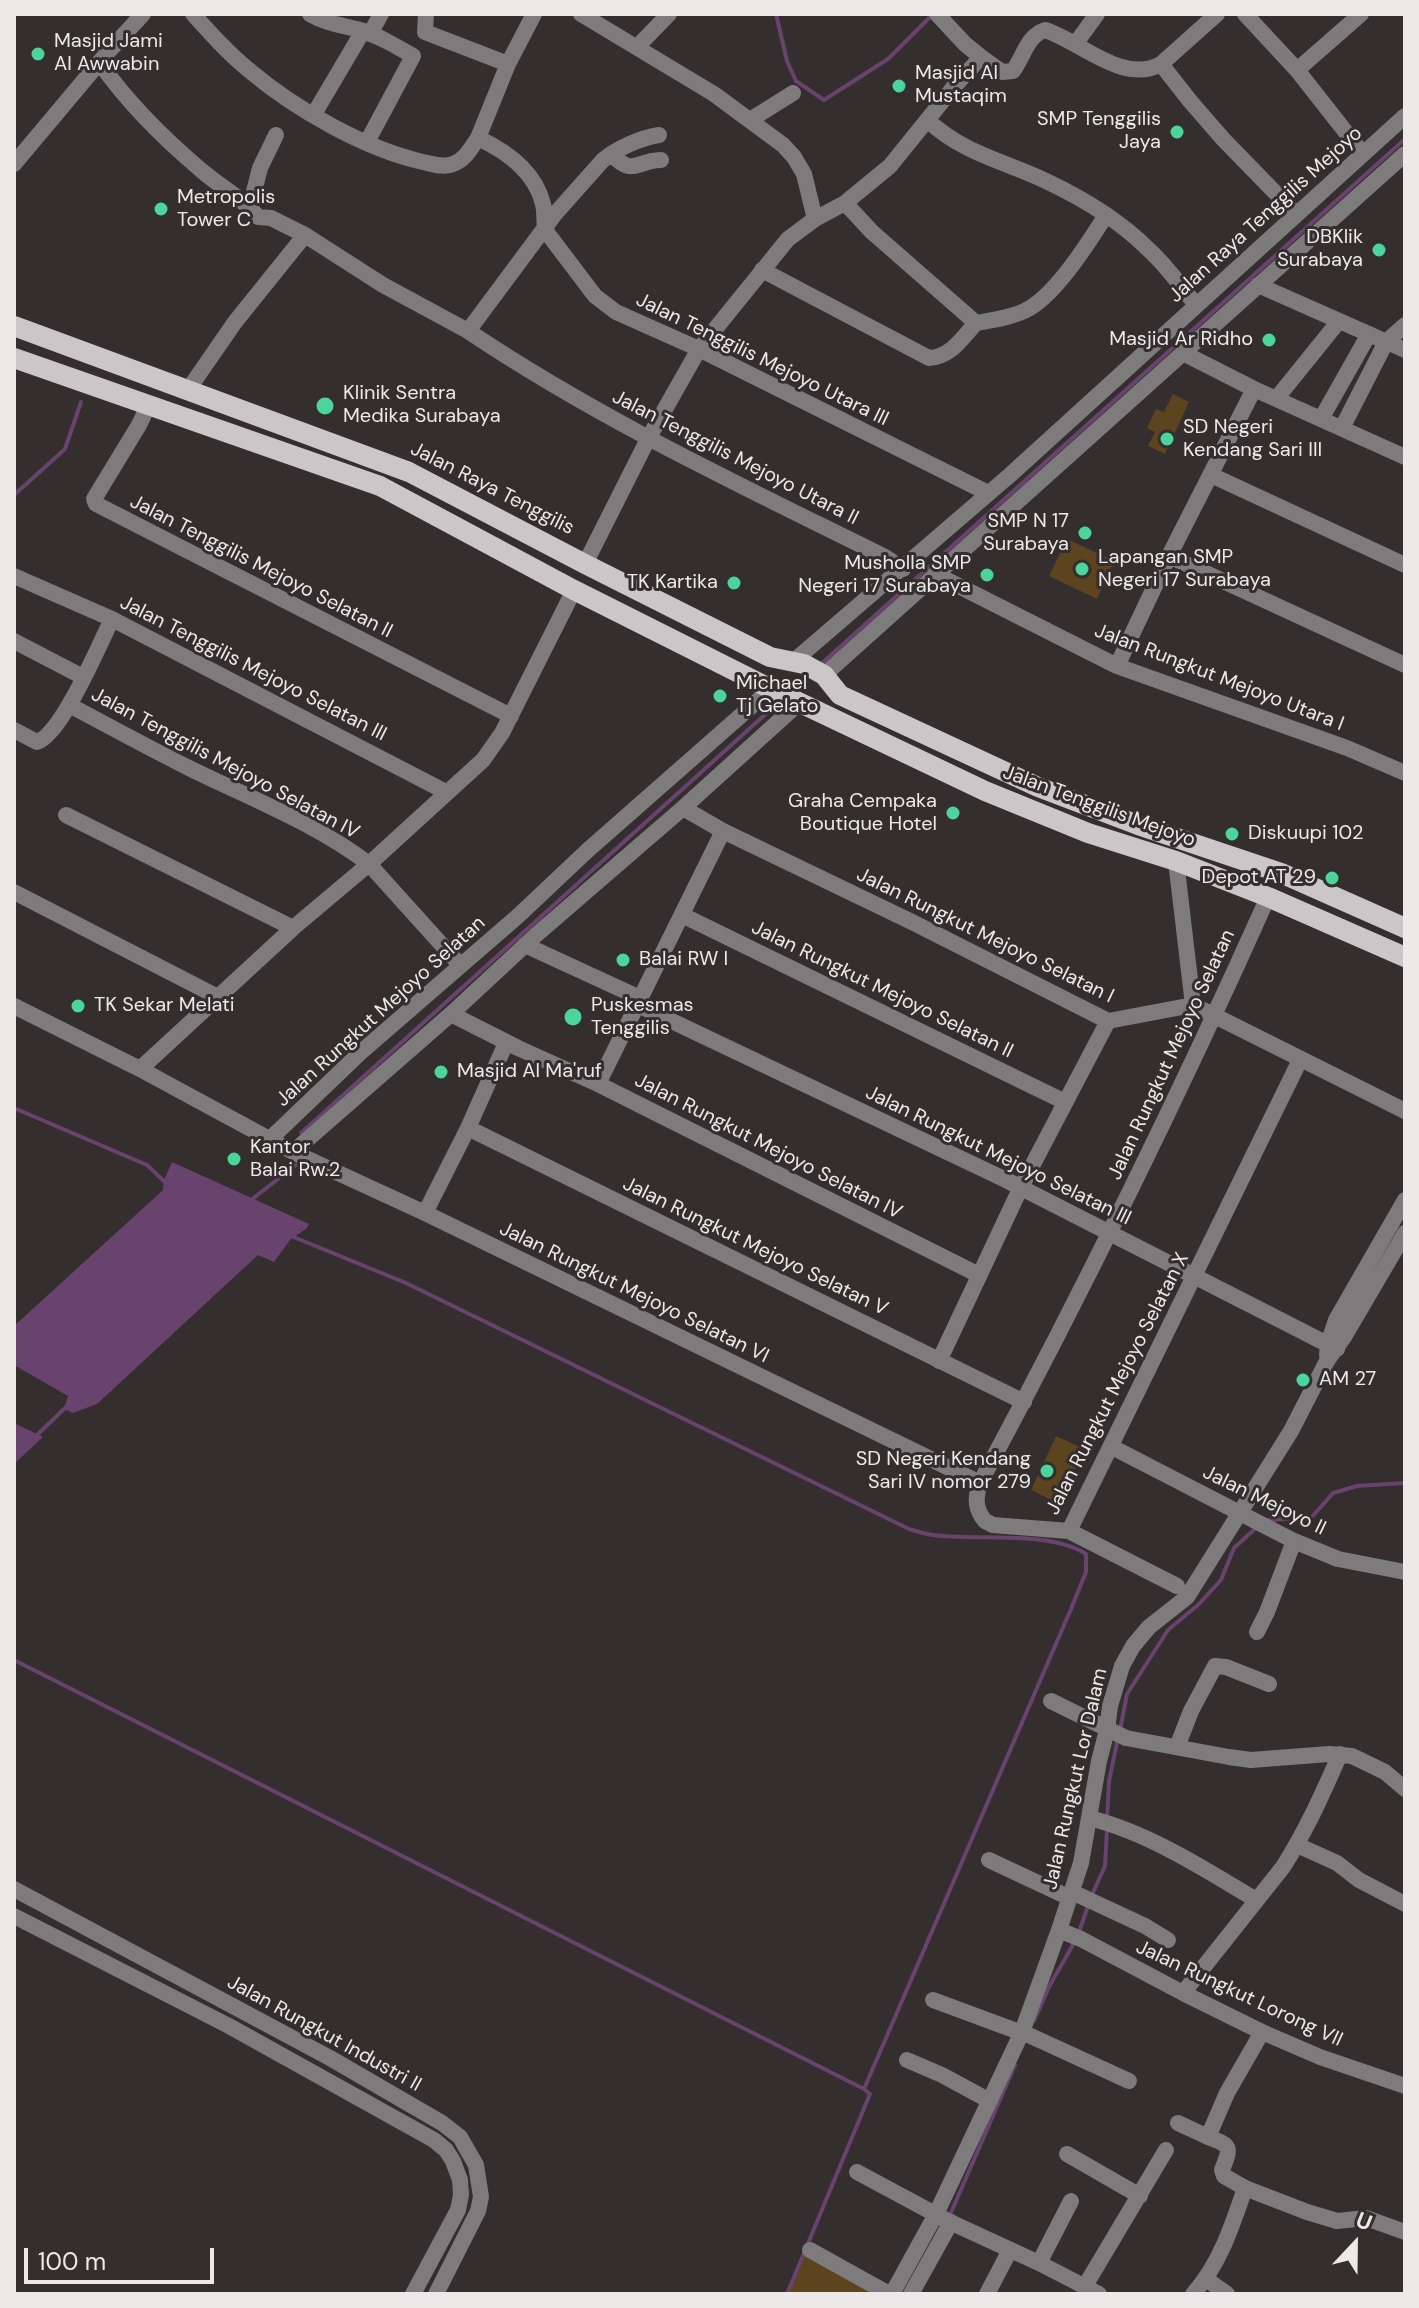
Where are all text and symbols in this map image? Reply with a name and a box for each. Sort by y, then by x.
place label: Masjid Jami Al Awwabin [54,30,163,77]
marker: Masjid Jami Al Awwabin [29,45,47,63]
place label: Masjid Al Mustaqim [915,62,1007,109]
marker: Masjid Al Mustaqim [890,77,908,95]
place label: SMP Tenggilis Jaya [1037,108,1161,155]
street label: Jalan Raya Tenggilis Mejoyo [1164,122,1368,308]
marker: SMP Tenggilis Jaya [1168,123,1186,141]
place label: Metropolis Tower C [177,186,275,233]
marker: Metropolis Tower C [152,200,170,218]
place label: DBKlik Surabaya [1277,226,1363,273]
marker: DBKlik Surabaya [1370,241,1388,259]
street label: Jalan Tenggilis Mejoyo Utara III [632,288,892,432]
place label: Masjid Ar Ridho [1109,328,1253,352]
marker: Masjid Ar Ridho [1260,331,1278,349]
place label: Klinik Sentra Medika Surabaya [343,382,501,429]
street label: Jalan Tenggilis Mejoyo Utara II [608,385,862,531]
marker: Klinik Sentra Medika Surabaya [314,395,336,417]
place label: SD Negeri Kendang Sari III [1183,416,1322,463]
marker: SD Negeri Kendang Sari III [1158,430,1176,448]
street label: Jalan Raya Tenggilis [406,437,578,541]
street label: Jalan Tenggilis Mejoyo Selatan II [126,490,396,644]
place label: SMP N 17 Surabaya [983,510,1069,557]
marker: SMP N 17 Surabaya [1076,524,1094,542]
place label: Lapangan SMP Negeri 17 Surabaya [1098,546,1271,593]
place label: Musholla SMP Negeri 17 Surabaya [798,552,971,599]
marker: Lapangan SMP Negeri 17 Surabaya [1073,560,1091,578]
marker: Musholla SMP Negeri 17 Surabaya [978,566,996,584]
place label: TK Kartika [627,571,718,595]
marker: TK Kartika [725,574,743,592]
street label: Jalan Tenggilis Mejoyo Selatan III [116,591,390,747]
street label: Jalan Rungkut Mejoyo Utara I [1091,619,1347,737]
place label: Michael Tj Gelato [736,672,818,719]
street label: Jalan Tenggilis Mejoyo Selatan IV [87,683,363,845]
marker: Michael Tj Gelato [711,687,729,705]
street label: Jalan Tenggilis Mejoyo [999,761,1199,853]
place label: Graha Cempaka Boutique Hotel [788,790,937,837]
marker: Graha Cempaka Boutique Hotel [944,804,962,822]
place label: Diskuupi 102 [1248,822,1363,846]
marker: Diskuupi 102 [1223,825,1241,843]
street label: Jalan Rungkut Mejoyo Selatan I [852,863,1118,1009]
place label: Depot AT 29 [1202,866,1316,890]
marker: Depot AT 29 [1323,869,1341,887]
street label: Jalan Rungkut Mejoyo Selatan [271,912,491,1112]
street label: Jalan Rungkut Mejoyo Selatan II [747,916,1017,1064]
street label: Jalan Rungkut Mejoyo Selatan [1103,926,1241,1184]
place label: Balai RW I [639,948,728,972]
marker: Balai RW I [614,951,632,969]
place label: TK Sekar Melati [94,994,235,1018]
place label: Puskesmas Tenggilis [591,994,694,1041]
marker: TK Sekar Melati [69,997,87,1015]
marker: Puskesmas Tenggilis [562,1006,584,1028]
place label: Masjid Al Ma'ruf [457,1060,602,1084]
marker: Masjid Al Ma'ruf [432,1063,450,1081]
street label: Jalan Rungkut Mejoyo Selatan IV [630,1069,906,1225]
street label: Jalan Rungkut Mejoyo Selatan III [861,1081,1135,1231]
place label: Kantor Balai Rw.2 [250,1136,340,1183]
marker: Kantor Balai Rw.2 [225,1150,243,1168]
street label: Jalan Rungkut Mejoyo Selatan V [618,1172,892,1322]
street label: Jalan Rungkut Mejoyo Selatan VI [495,1217,773,1369]
street label: Jalan Rungkut Mejoyo Selatan X [1041,1249,1195,1519]
place label: AM 27 [1319,1368,1376,1392]
marker: AM 27 [1294,1371,1312,1389]
place label: SD Negeri Kendang Sari IV nomor 279 [856,1448,1031,1495]
street label: Jalan Mejoyo II [1199,1461,1329,1541]
marker: SD Negeri Kendang Sari IV nomor 279 [1038,1462,1056,1480]
street label: Jalan Rungkut Lor Dalam [1039,1666,1113,1892]
street label: Jalan Rungkut Lorong VII [1132,1936,1346,2052]
street label: Jalan Rungkut Industri II [223,1971,425,2097]
north arrow [1315,2204,1395,2284]
text: U [1352,2205,1377,2238]
scale bar [28,2232,218,2282]
text: 100 m [38,2246,106,2277]

